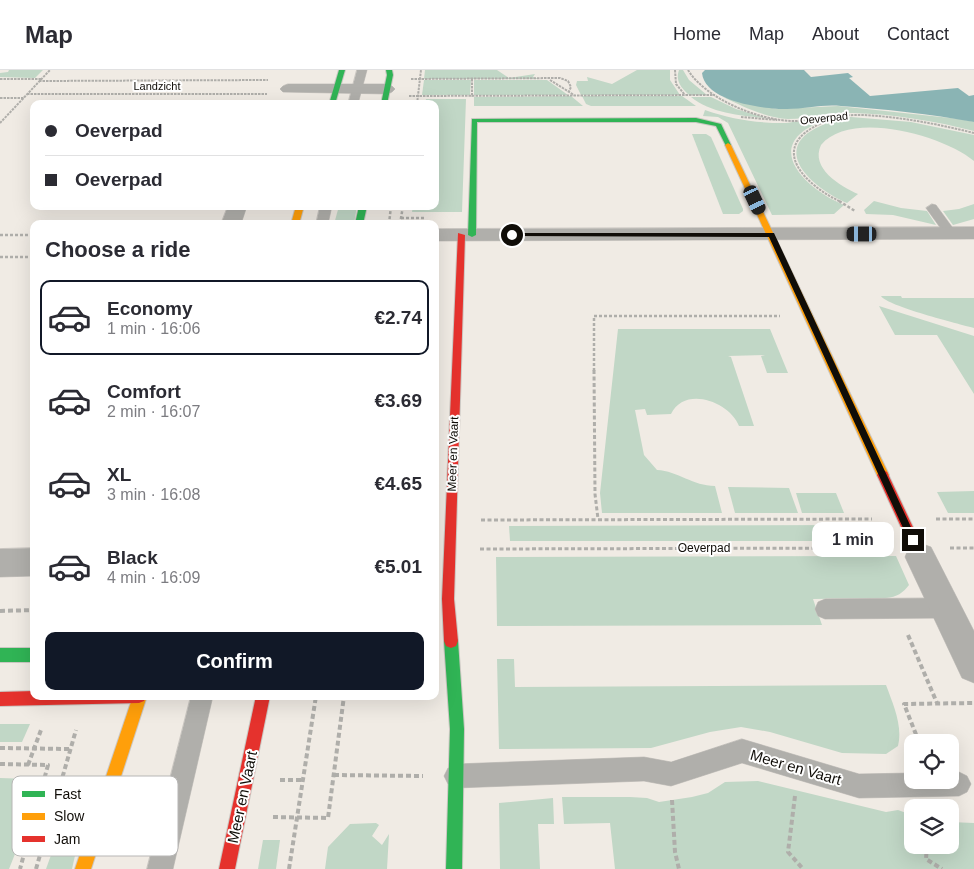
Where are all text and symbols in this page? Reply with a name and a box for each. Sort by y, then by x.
text: Map [25,21,73,48]
text: Home [673,24,721,44]
text: Map [749,24,784,44]
text: About [812,24,859,44]
text: Contact [887,24,949,44]
street label: Landzicht [133,80,181,92]
street label: Oeverpad [799,110,849,126]
text: Oeverpad [75,120,163,141]
text: Oeverpad [75,169,163,190]
car [741,183,768,217]
route start [501,224,523,246]
car [847,227,877,242]
text: Choose a ride [45,237,190,262]
icon: car [47,295,92,340]
text: Economy [107,298,193,319]
text: €2.74 [374,307,422,328]
text: 1 min · 16:06 [107,320,200,337]
icon: car [47,378,92,423]
text: Comfort [107,381,181,402]
text: €3.69 [374,390,422,411]
text: 2 min · 16:07 [107,403,200,420]
street label: Meer en Vaart [445,416,461,492]
icon: car [47,461,92,506]
text: XL [107,464,131,485]
text: €4.65 [374,473,422,494]
text: 3 min · 16:08 [107,486,200,503]
callout: 1 min [813,522,896,558]
route end [902,529,924,551]
text: 1 min [832,531,874,548]
street label: Oeverpad [678,541,730,555]
icon: car [47,544,92,589]
text: Black [107,547,158,568]
text: €5.01 [374,556,422,577]
text: 4 min · 16:09 [107,569,200,586]
button: Confirm [45,632,424,690]
map controls [904,734,959,854]
button: locate [904,734,959,789]
street label: Meer en Vaart [749,746,844,788]
street label: Meer en Vaart [224,748,260,845]
legend [12,776,178,856]
text: Fast [54,786,81,802]
button: layers [904,799,959,854]
text: Slow [54,808,85,824]
text: Jam [54,831,80,847]

